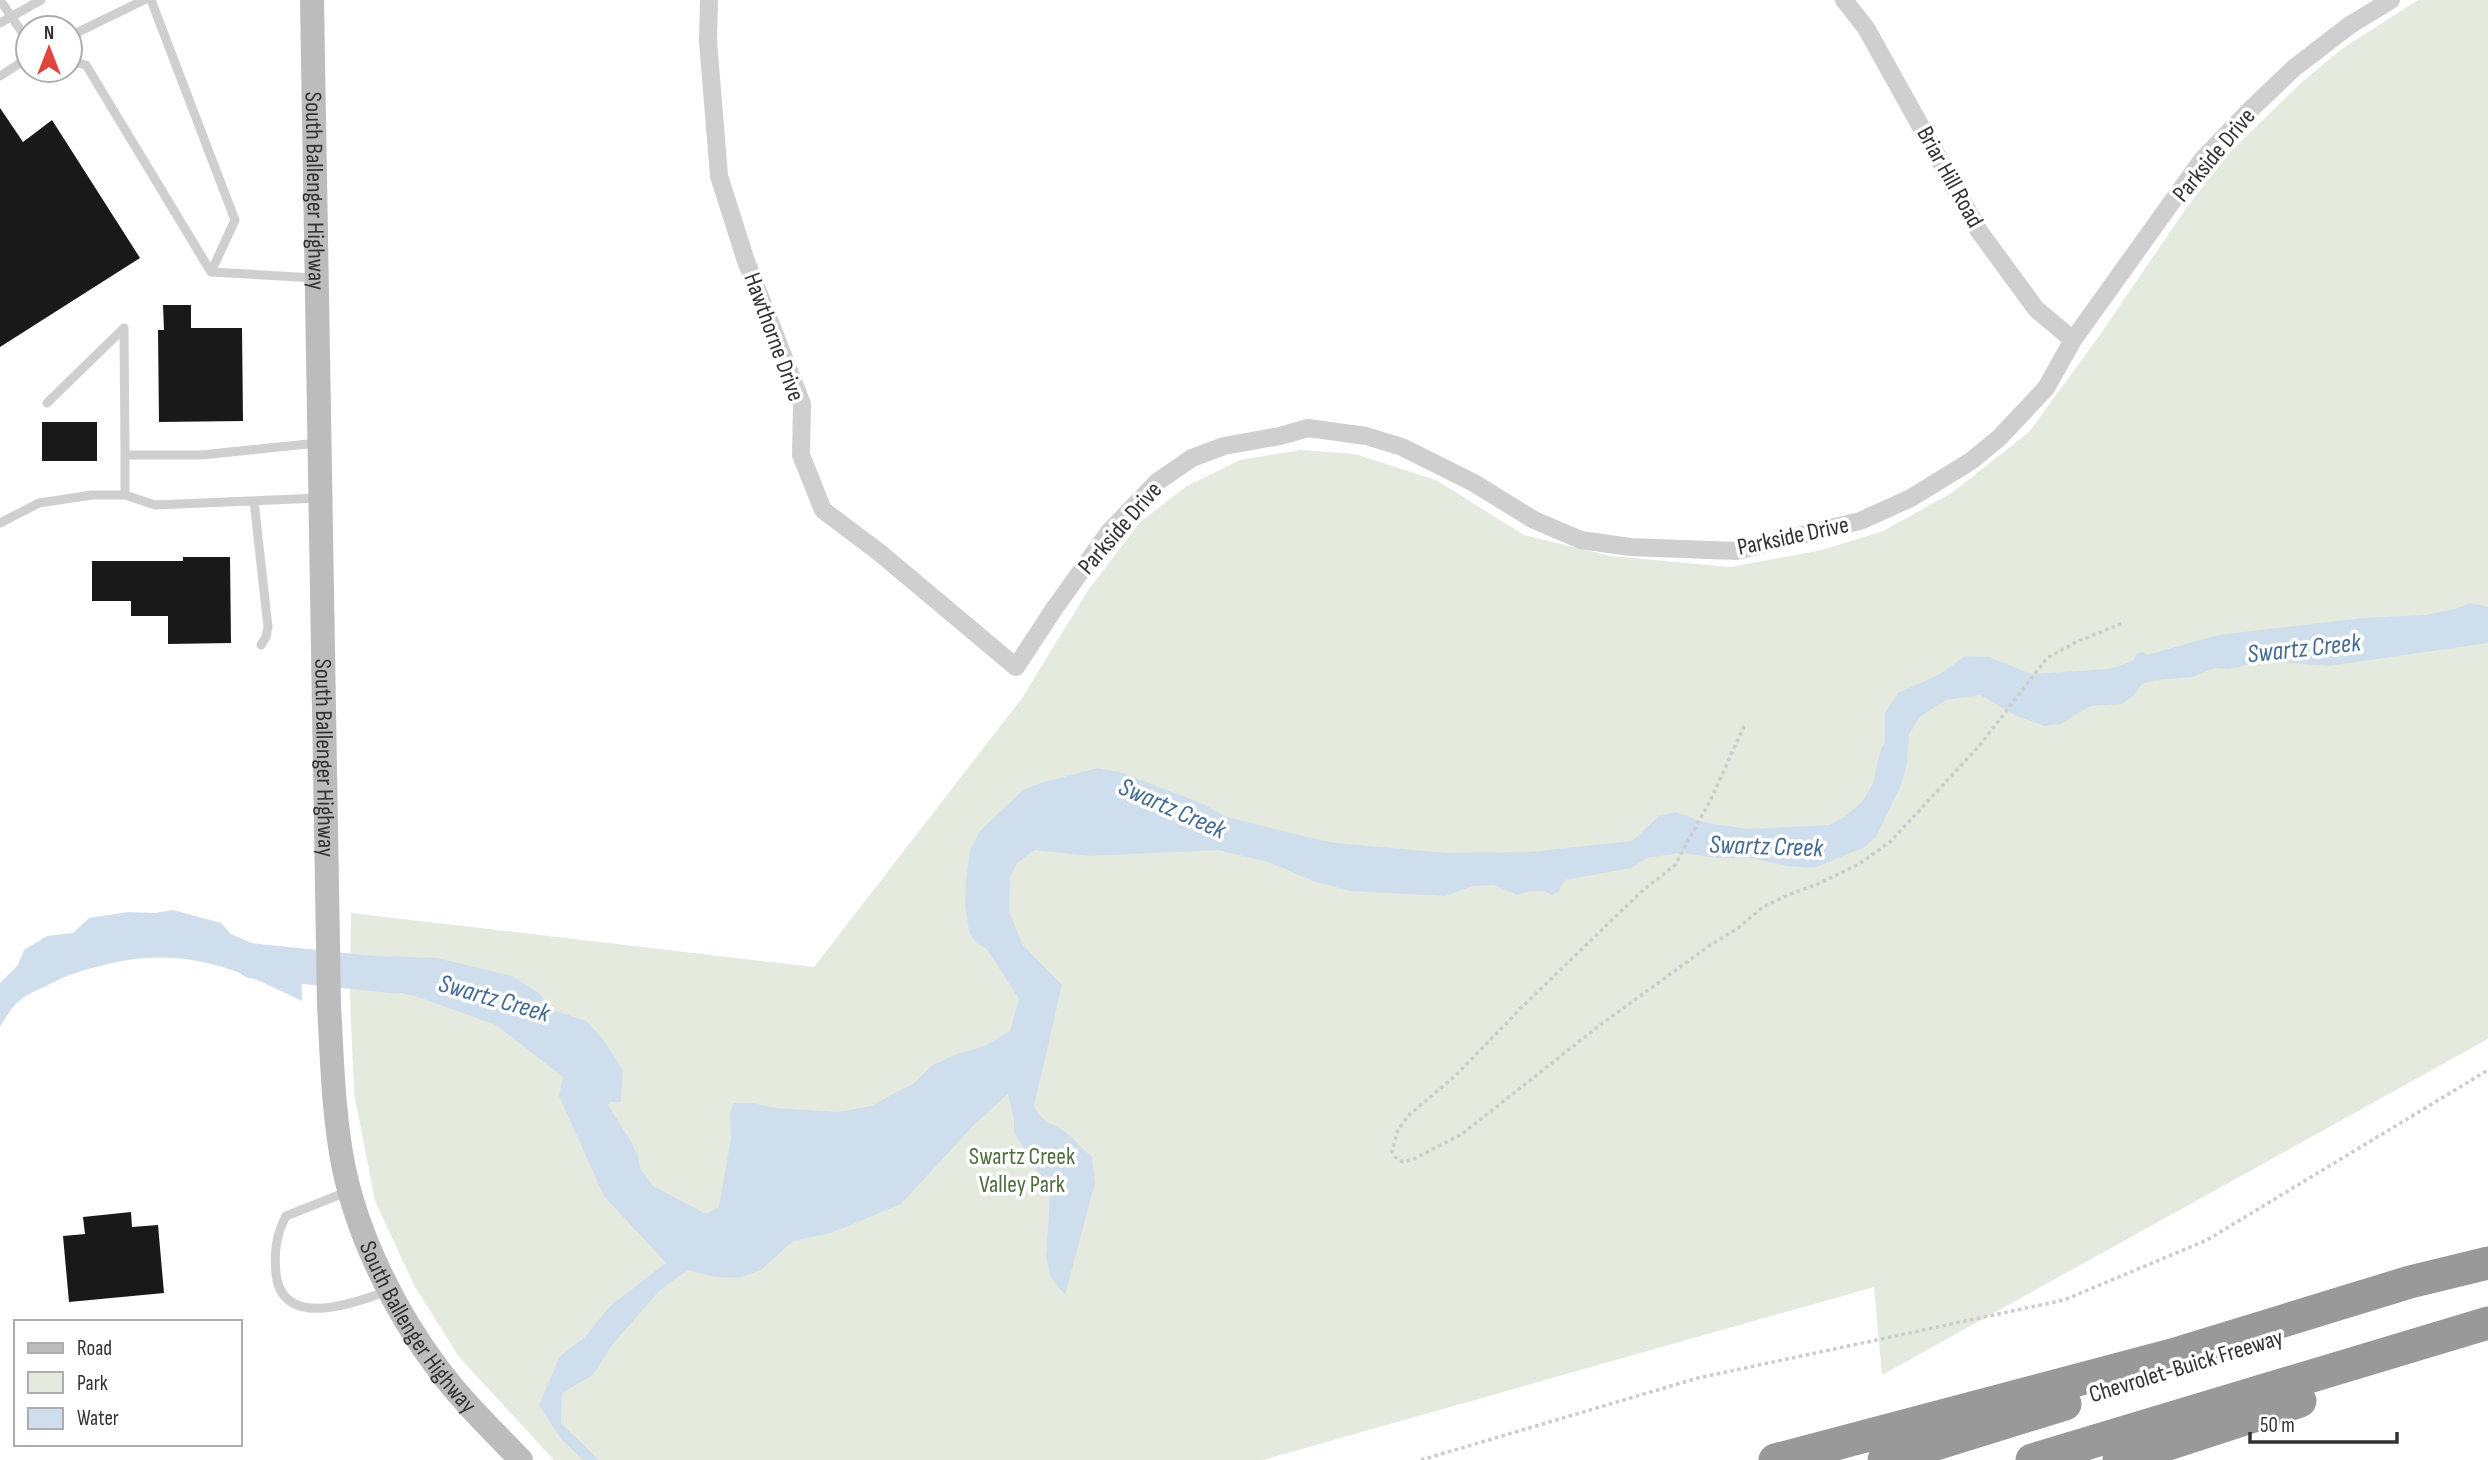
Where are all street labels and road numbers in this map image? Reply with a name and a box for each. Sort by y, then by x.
street label: South Ballenger Highway [299,91,331,290]
street label: Parkside Drive [2166,102,2262,208]
street label: Briar Hill Road [1910,121,1990,233]
street label: Hawthorne Drive [737,269,811,405]
street label: Parkside Drive [1072,476,1168,580]
street label: Parkside Drive [1735,510,1851,562]
street label: South Ballenger Highway [309,658,341,857]
street label: South Ballenger Highway [353,1237,483,1419]
street label: Chevrolet-Buick Freeway [2085,1323,2287,1409]

